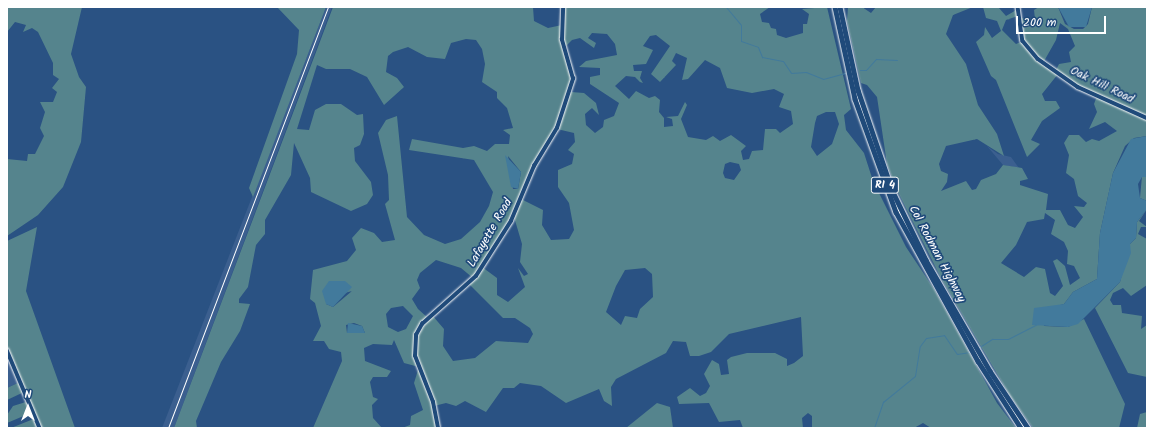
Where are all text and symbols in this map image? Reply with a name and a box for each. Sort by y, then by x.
scale bar [1018,8,1108,34]
text: 200 m [1023,13,1056,32]
street label: Oak Hill Road [1068,63,1136,107]
road number: RI 4 [870,176,900,194]
street label: Lafayette Road [465,196,515,270]
street label: Col Rodman Highway [905,203,969,305]
text: N [25,386,31,404]
north arrow [8,387,48,427]

